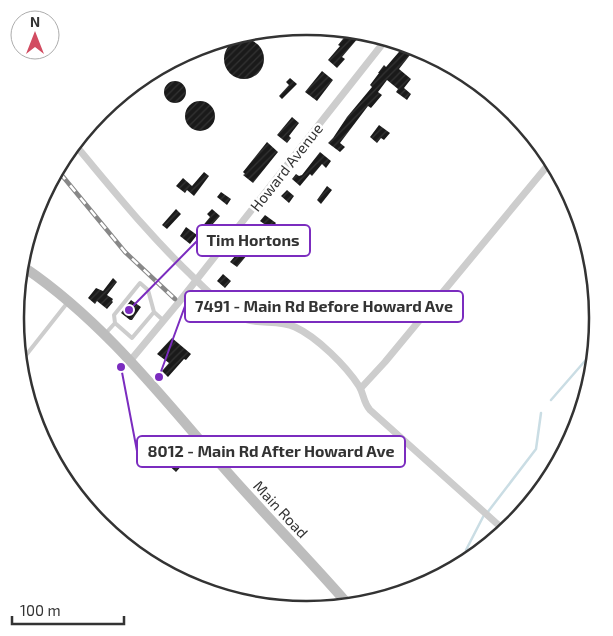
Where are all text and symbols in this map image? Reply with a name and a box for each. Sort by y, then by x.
north arrow [10,10,60,60]
text: N [30,13,40,30]
street label: Howard Avenue [246,119,326,215]
callout: Tim Hortons [197,225,310,256]
text: Tim Hortons [206,230,300,249]
callout: 7491 - Main Rd Before Howard Ave [185,291,463,322]
text: 7491 - Main Rd Before Howard Ave [195,296,453,315]
callout: 8012 - Main Rd After Howard Ave [137,436,405,467]
text: 8012 - Main Rd After Howard Ave [148,441,394,460]
street label: Main Road [250,477,312,541]
scale bar [12,594,125,626]
text: 100 m [20,601,61,619]

